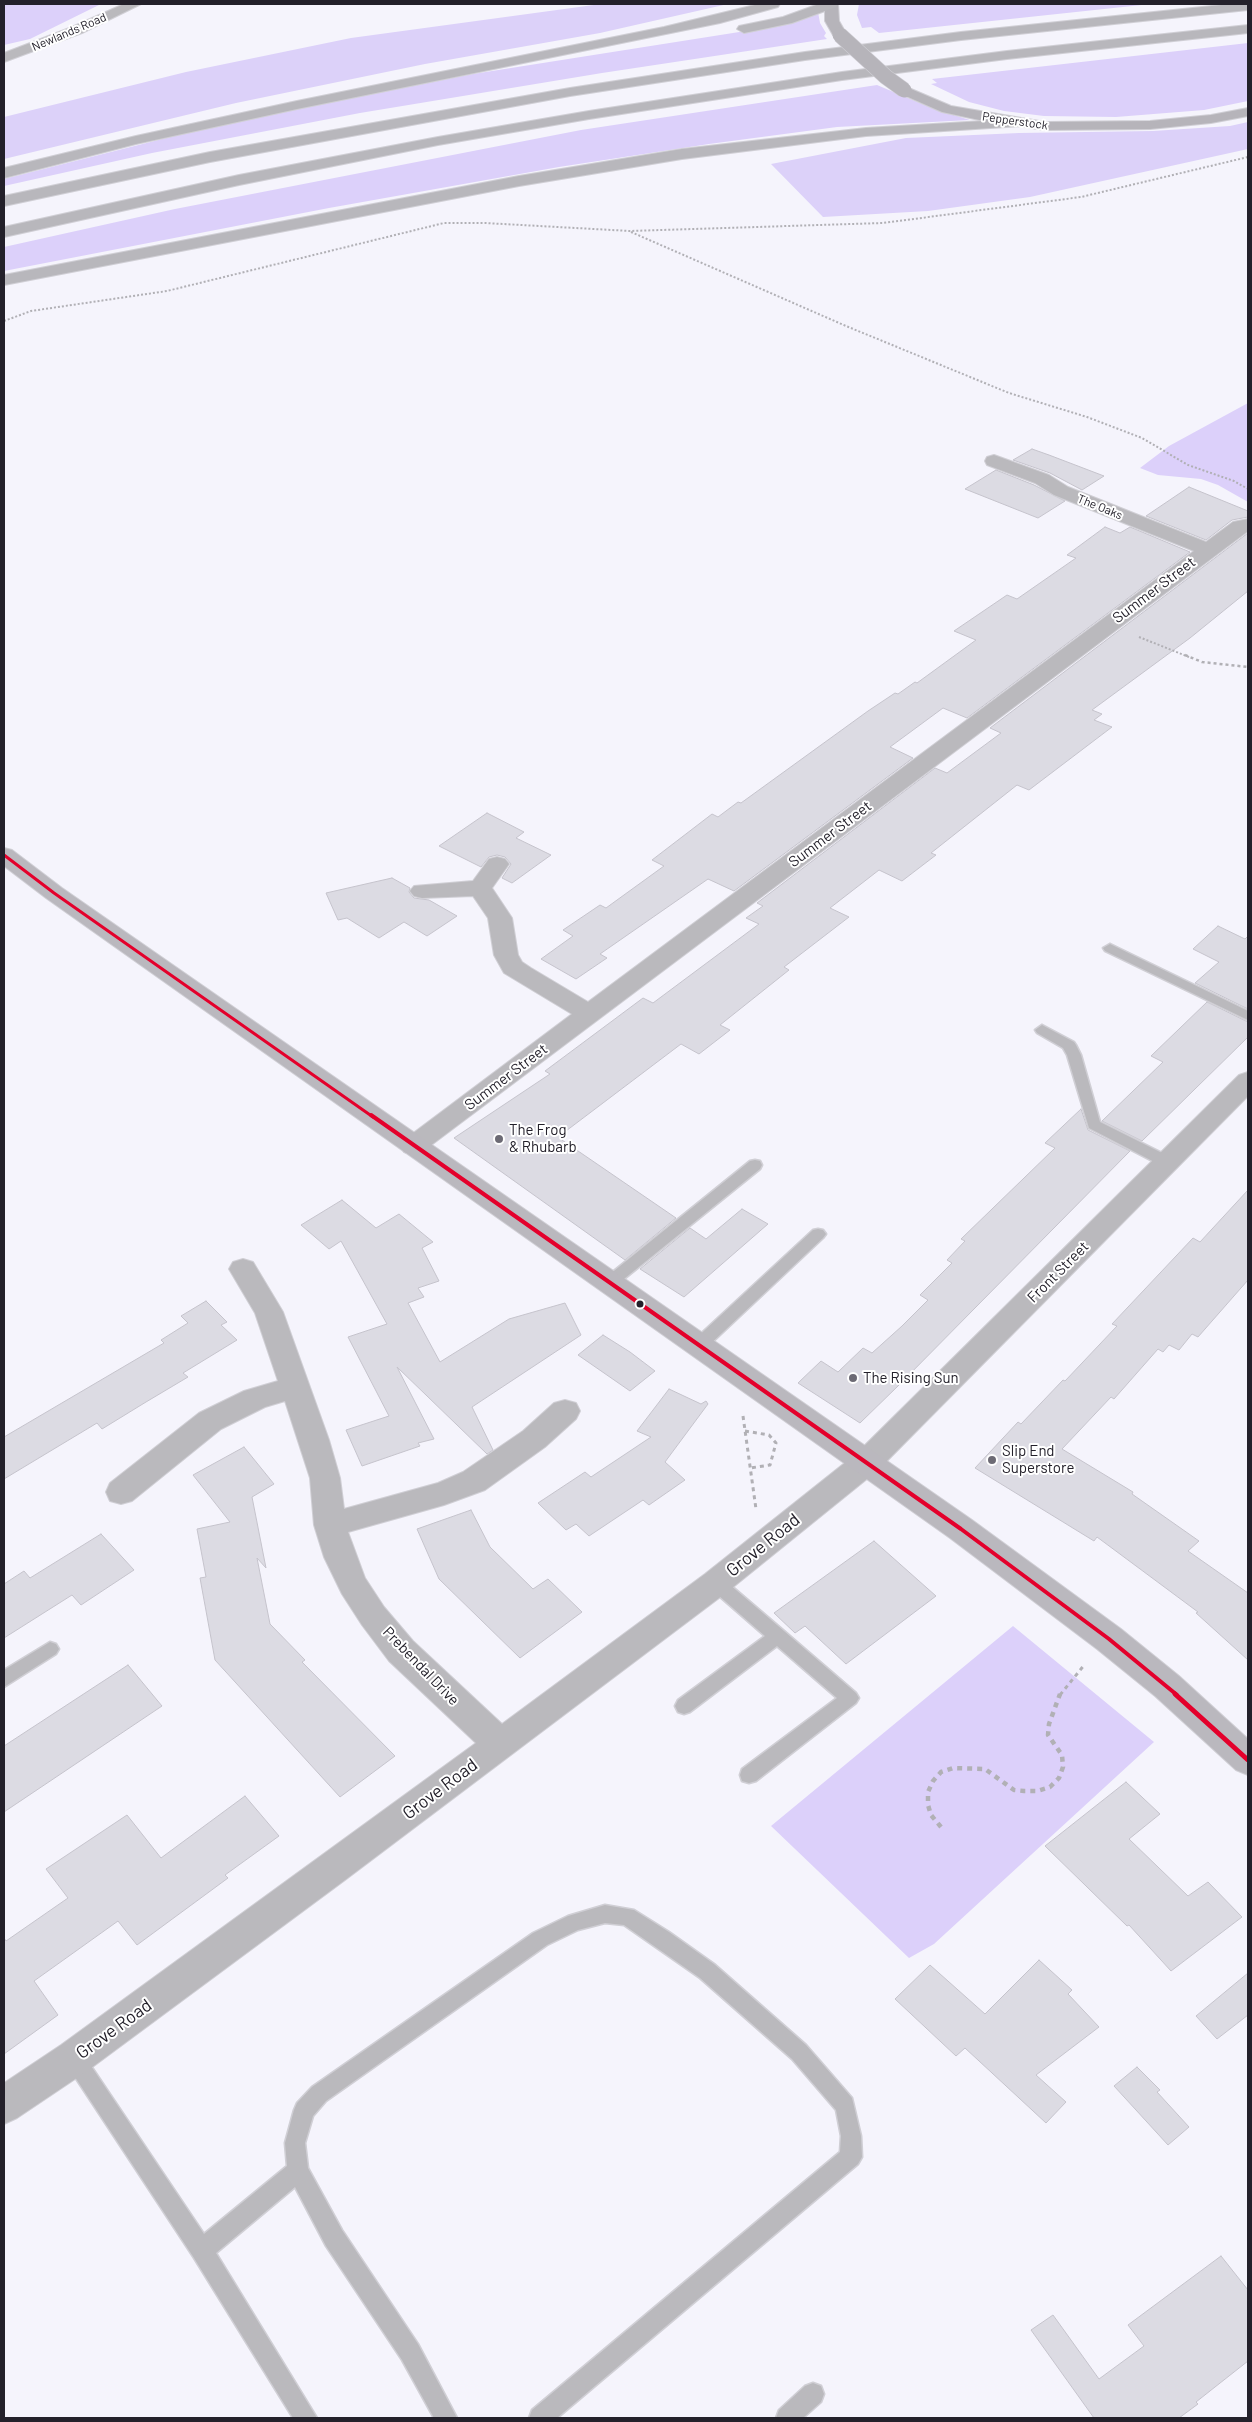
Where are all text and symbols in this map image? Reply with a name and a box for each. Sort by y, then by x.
street label: Newlands Road [30,10,108,54]
street label: Pepperstock [981,109,1049,133]
street label: The Oaks [1075,491,1125,523]
street label: Summer Street [1109,553,1199,627]
street label: Summer Street [785,797,875,871]
street label: Summer Street [461,1040,551,1114]
place label: The Frog & Rhubarb [509,1121,577,1156]
marker: The Frog & Rhubarb [493,1133,505,1145]
street label: Front Street [1024,1238,1092,1306]
unlabelled marker [635,1299,645,1309]
place label: The Rising Sun [863,1369,959,1387]
marker: The Rising Sun [847,1372,859,1384]
place label: Slip End Superstore [1002,1442,1074,1477]
marker: Slip End Superstore [986,1454,998,1466]
street label: Grove Road [722,1509,804,1581]
street label: Prebendal Drive [379,1623,463,1709]
street label: Grove Road [398,1754,482,1824]
street label: Grove Road [72,1994,156,2064]

